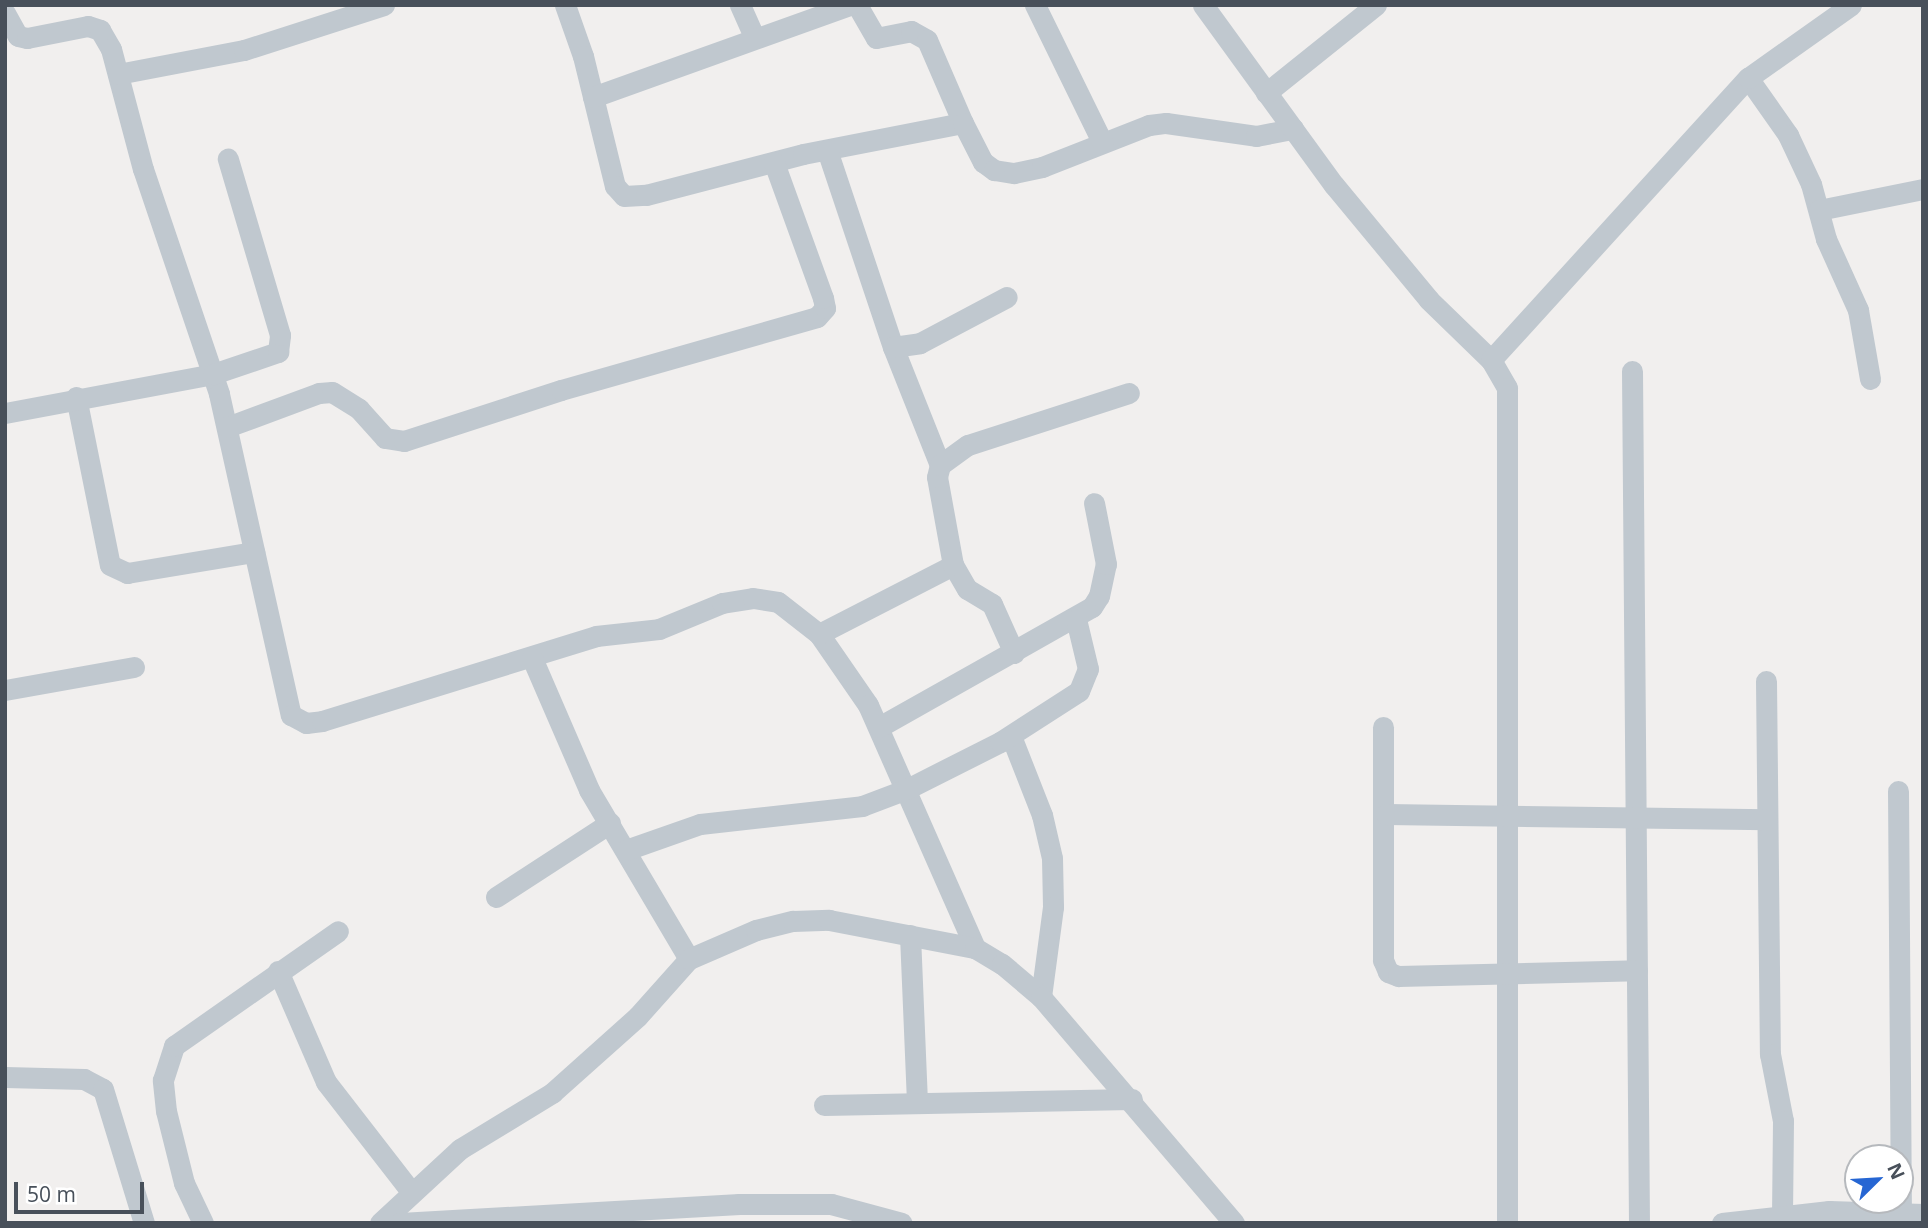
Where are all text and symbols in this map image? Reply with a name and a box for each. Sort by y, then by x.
north arrow [1844,1144,1914,1214]
text: N [1881,1159,1911,1184]
scale bar [18,1168,147,1212]
text: 50 m [27,1180,76,1208]

